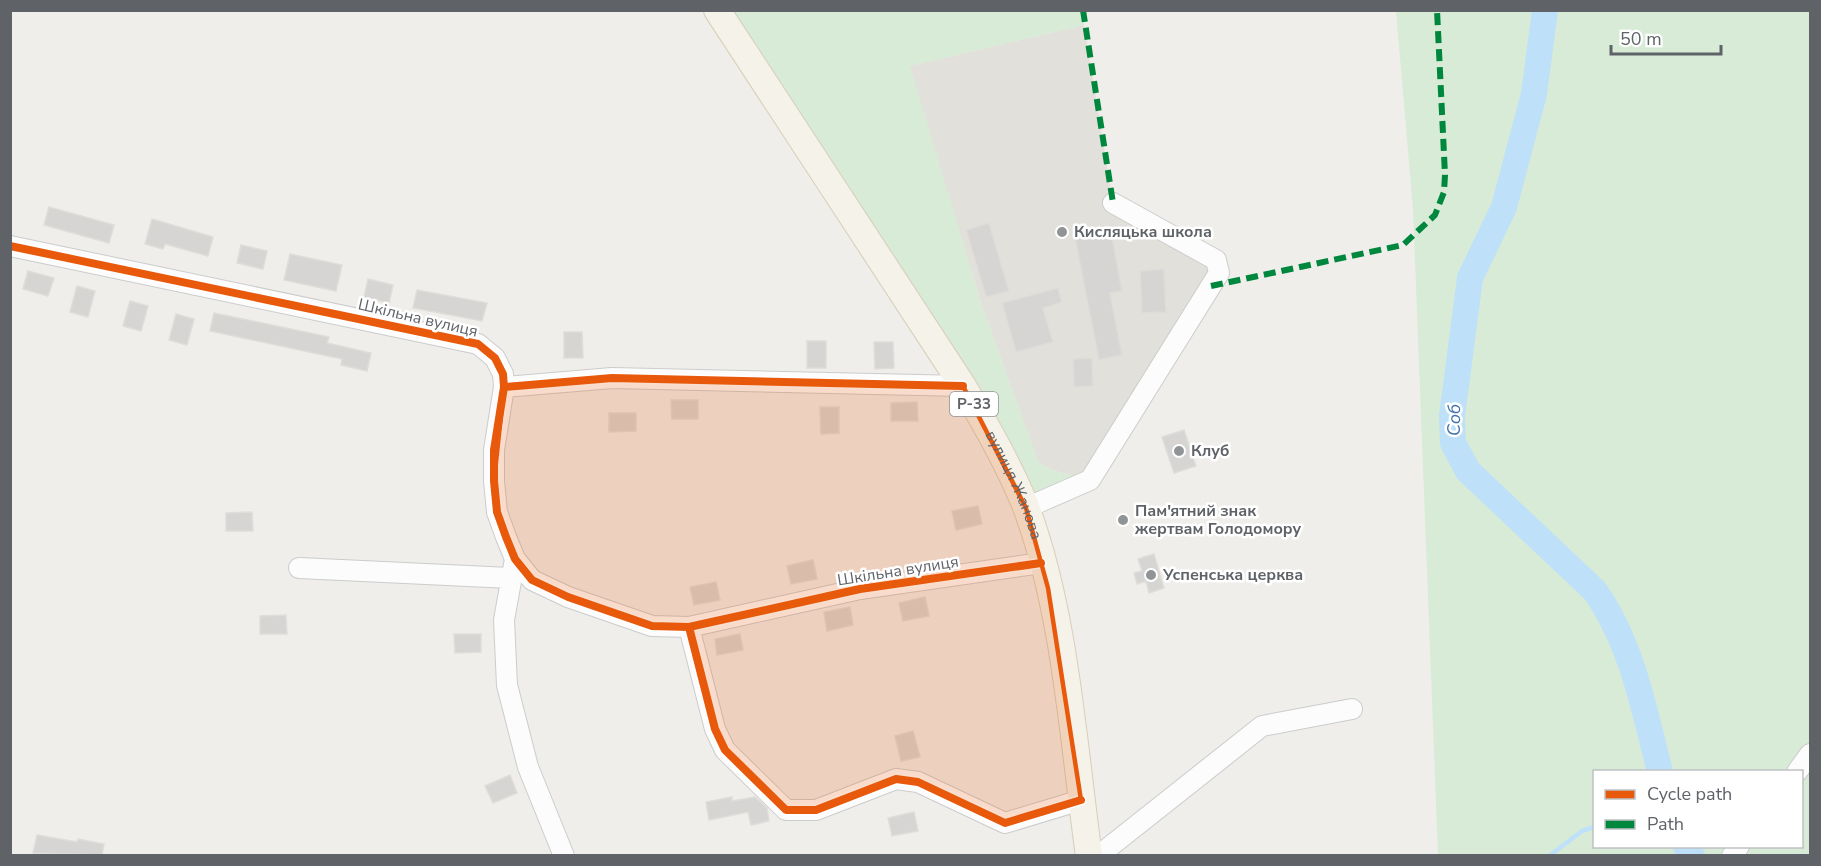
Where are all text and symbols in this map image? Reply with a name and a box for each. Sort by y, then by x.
scale bar [1611,18,1720,56]
text: 50 m [1620,27,1662,51]
place label: Кисляцька школа [1074,221,1212,243]
marker: Кисляцька школа [1055,225,1069,239]
street label: Шкільна вулиця [356,294,480,342]
road number: Р-33 [950,392,998,416]
water label: Соб [1442,404,1466,436]
street label: вулиця Жанова [980,427,1047,542]
place label: Клуб [1191,440,1229,462]
marker: Клуб [1172,444,1186,458]
place label: Пам'ятний знак жертвам Голодомору [1134,500,1302,540]
marker: Пам'ятний знак жертвам Голодомору [1116,513,1130,527]
street label: Шкільна вулиця [836,551,960,591]
place label: Успенська церква [1162,564,1303,586]
marker: Успенська церква [1144,568,1158,582]
legend [1593,770,1803,848]
text: Cycle path [1647,782,1732,806]
text: Path [1647,812,1684,836]

